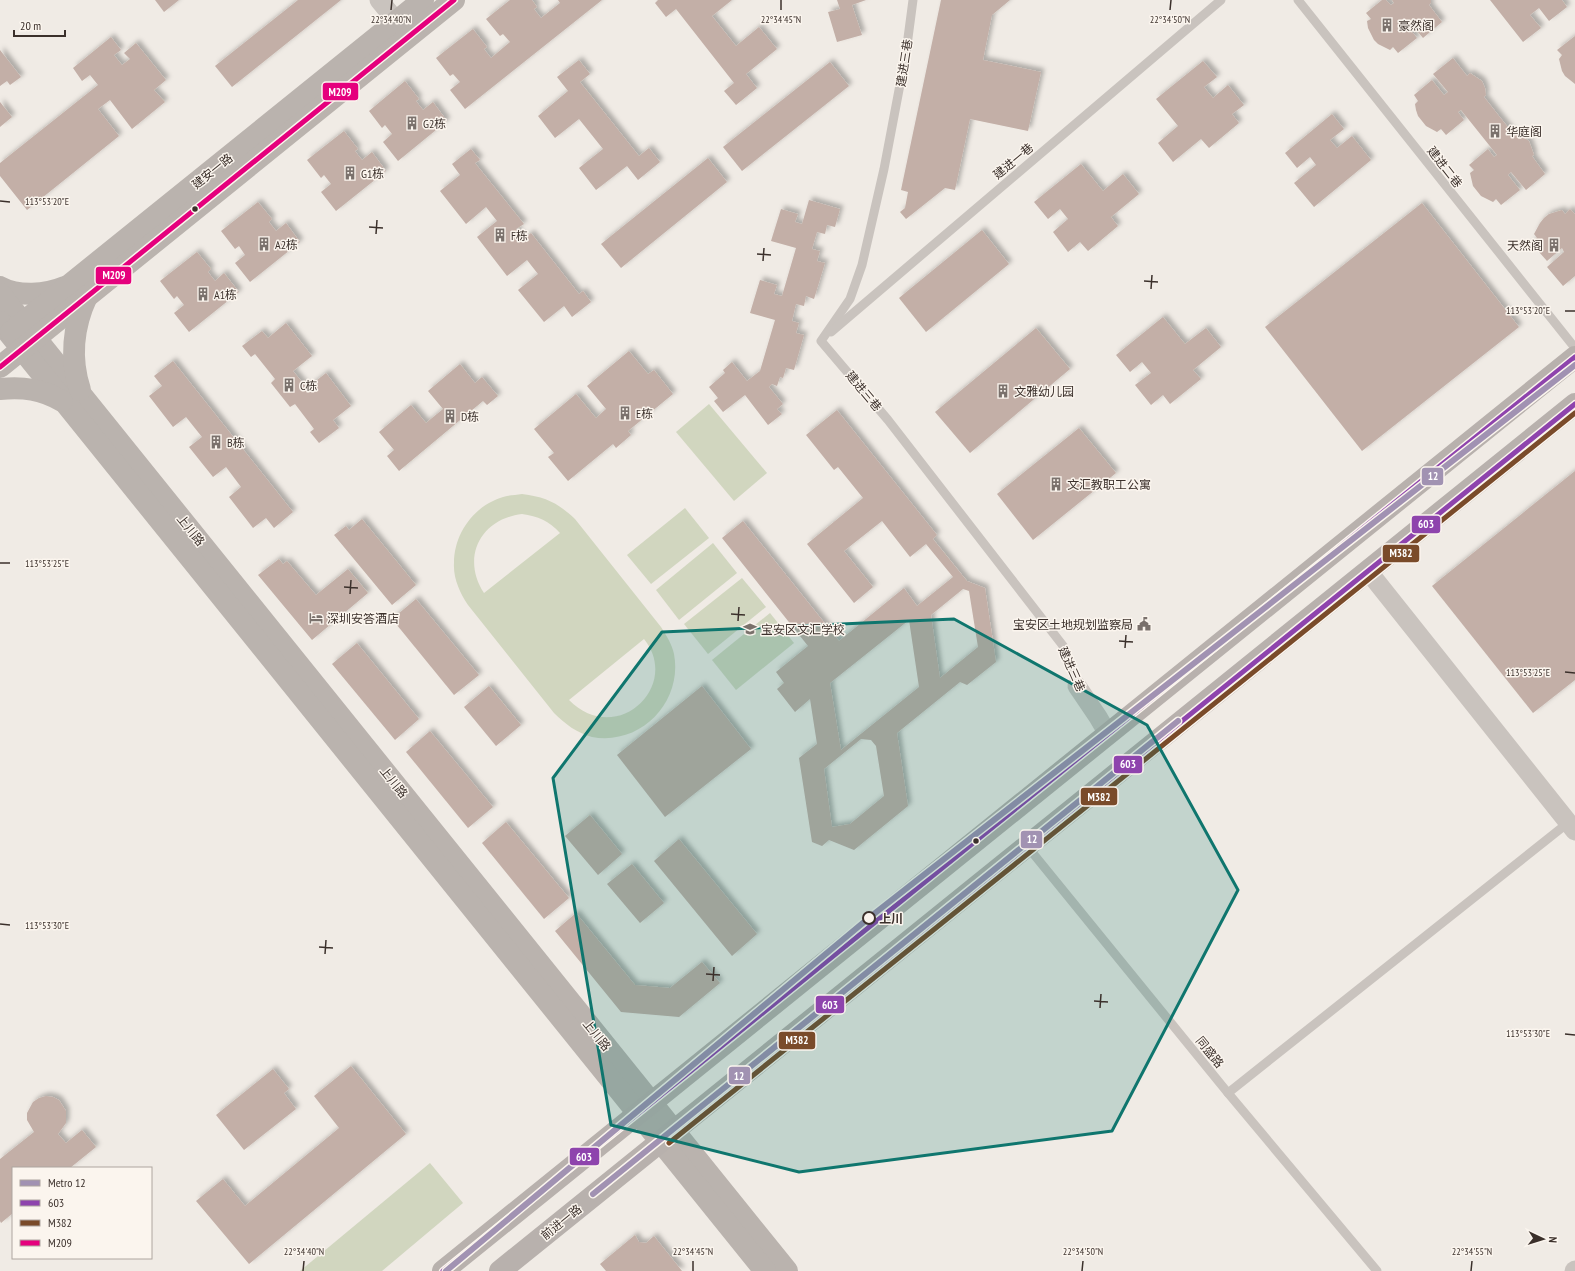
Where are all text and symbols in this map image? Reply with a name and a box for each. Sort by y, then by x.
scale bar [14,12,65,38]
text: 22°34'40"N [371,13,411,26]
text: 22°34'45"N [761,13,801,26]
text: 22°34'50"N [1150,13,1190,26]
building icon: 豪然阁 [1379,17,1395,33]
text: 20 m [20,18,41,33]
place label: 豪然阁 [1398,18,1434,33]
street label: 建进三巷 [893,38,915,88]
line badge: M209 [322,82,359,101]
text: M209 [328,85,352,99]
building icon: G2栋 [404,115,420,131]
place label: G2栋 [423,116,446,131]
building icon: 华庭阁 [1487,123,1503,139]
place label: 华庭阁 [1506,124,1542,139]
street label: 建进一巷 [990,140,1036,182]
street label: 建进二巷 [1424,143,1466,191]
street label: 建安一路 [189,150,235,192]
building icon: G1栋 [342,165,358,181]
place label: G1栋 [361,166,384,181]
text: 113°53'20"E [25,195,69,208]
unlabelled marker [190,204,200,214]
building icon: F栋 [492,227,508,243]
place label: F栋 [511,228,528,243]
building icon: A2栋 [256,236,272,252]
place label: A2栋 [275,237,298,252]
building icon: 天然阁 [1546,237,1562,253]
place label: 天然阁 [1507,238,1543,253]
line badge: M209 [95,266,132,285]
text: M209 [102,268,126,282]
building icon: A1栋 [195,286,211,302]
place label: A1栋 [214,287,237,302]
text: 113°53'20"E [1506,304,1550,317]
street label: 建进三巷 [843,368,885,414]
building icon: C栋 [281,377,297,393]
place label: C栋 [300,378,318,393]
building icon: 文雅幼儿园 [995,383,1011,399]
place label: 文雅幼儿园 [1014,384,1074,399]
building icon: E栋 [617,405,633,421]
place label: E栋 [636,406,653,421]
building icon: D栋 [442,408,458,424]
place label: D栋 [461,409,479,424]
building icon: B栋 [208,434,224,450]
place label: B栋 [227,435,245,450]
line badge: 12 [1421,467,1444,486]
text: 12 [1428,469,1438,483]
building icon: 文汇教职工公寓 [1048,476,1064,492]
place label: 文汇教职工公寓 [1067,477,1151,492]
street label: 上川路 [174,511,208,549]
line badge: 603 [1411,515,1441,534]
text: 603 [1418,517,1434,531]
line badge: M382 [1382,544,1420,563]
text: M382 [1389,546,1413,560]
text: 113°53'25"E [25,557,69,570]
hotel icon: 深圳安答酒店 [308,610,324,626]
place label: 深圳安答酒店 [327,611,399,626]
public building icon: 宝安区土地规划监察局 [1136,616,1152,632]
place label: 宝安区土地规划监察局 [1013,617,1133,632]
school or university icon: 宝安区文汇学校 [742,621,758,637]
place label: 宝安区文汇学校 [761,622,845,637]
street label: 建进三巷 [1055,644,1089,694]
text: 113°53'25"E [1506,666,1550,679]
line badge: 603 [1113,755,1143,774]
text: 603 [1120,757,1136,771]
street label: 上川路 [377,763,411,801]
line badge: M382 [1080,787,1118,806]
text: M382 [1087,790,1111,804]
line badge: 12 [1020,830,1043,849]
text: 12 [1027,832,1037,846]
unlabelled marker [971,836,981,846]
marker: 上川 [862,911,876,925]
place label: 上川 [879,911,903,926]
text: 113°53'30"E [25,919,69,932]
line badge: 603 [815,995,845,1014]
text: 603 [822,998,838,1012]
street label: 上川路 [580,1016,614,1054]
text: 113°53'30"E [1506,1027,1550,1040]
line badge: M382 [778,1031,816,1050]
text: M382 [785,1033,809,1047]
street label: 同盛路 [1193,1033,1227,1071]
line badge: 12 [728,1066,751,1085]
text: 12 [734,1069,744,1083]
line badge: 603 [569,1147,600,1166]
text: 603 [576,1150,592,1164]
legend [12,1167,152,1259]
text: Metro 12 [48,1175,86,1190]
text: 603 [48,1195,64,1210]
street label: 前进一路 [538,1201,584,1243]
text: M382 [48,1215,72,1230]
north arrow [1523,1219,1563,1259]
text: M209 [48,1235,72,1250]
text: N [1546,1236,1560,1243]
text: 22°34'40"N [284,1245,324,1258]
text: 22°34'45"N [673,1245,713,1258]
text: 22°34'50"N [1063,1245,1103,1258]
text: 22°34'55"N [1452,1245,1492,1258]

